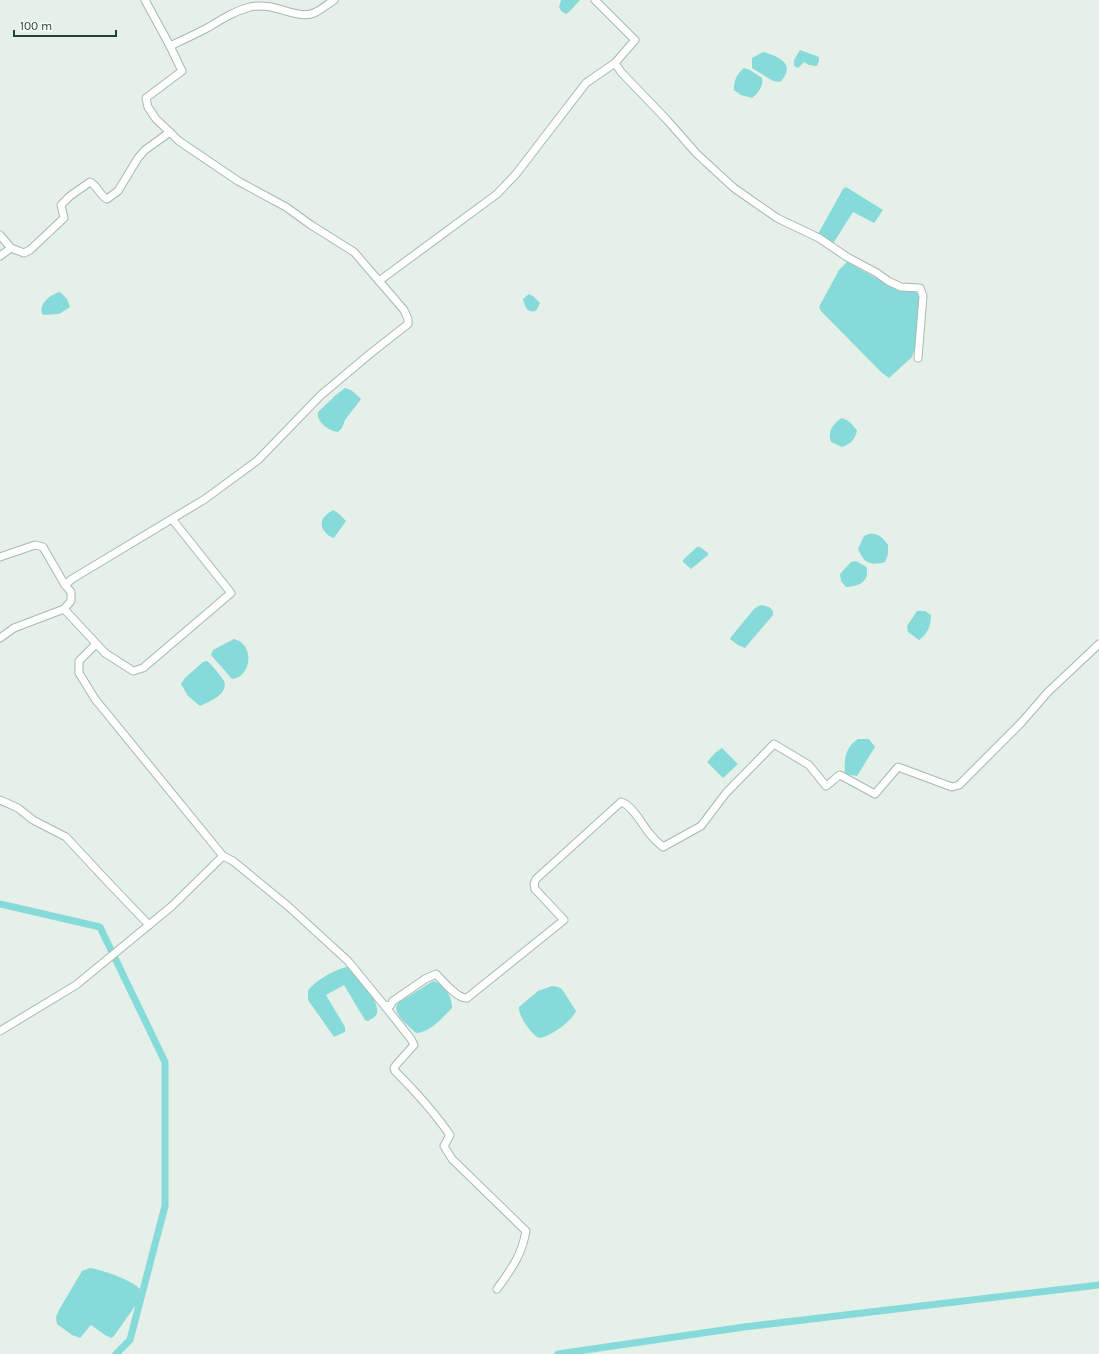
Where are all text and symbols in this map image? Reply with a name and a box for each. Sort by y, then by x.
scale bar [14,12,116,38]
text: 100 m [20,19,52,33]

